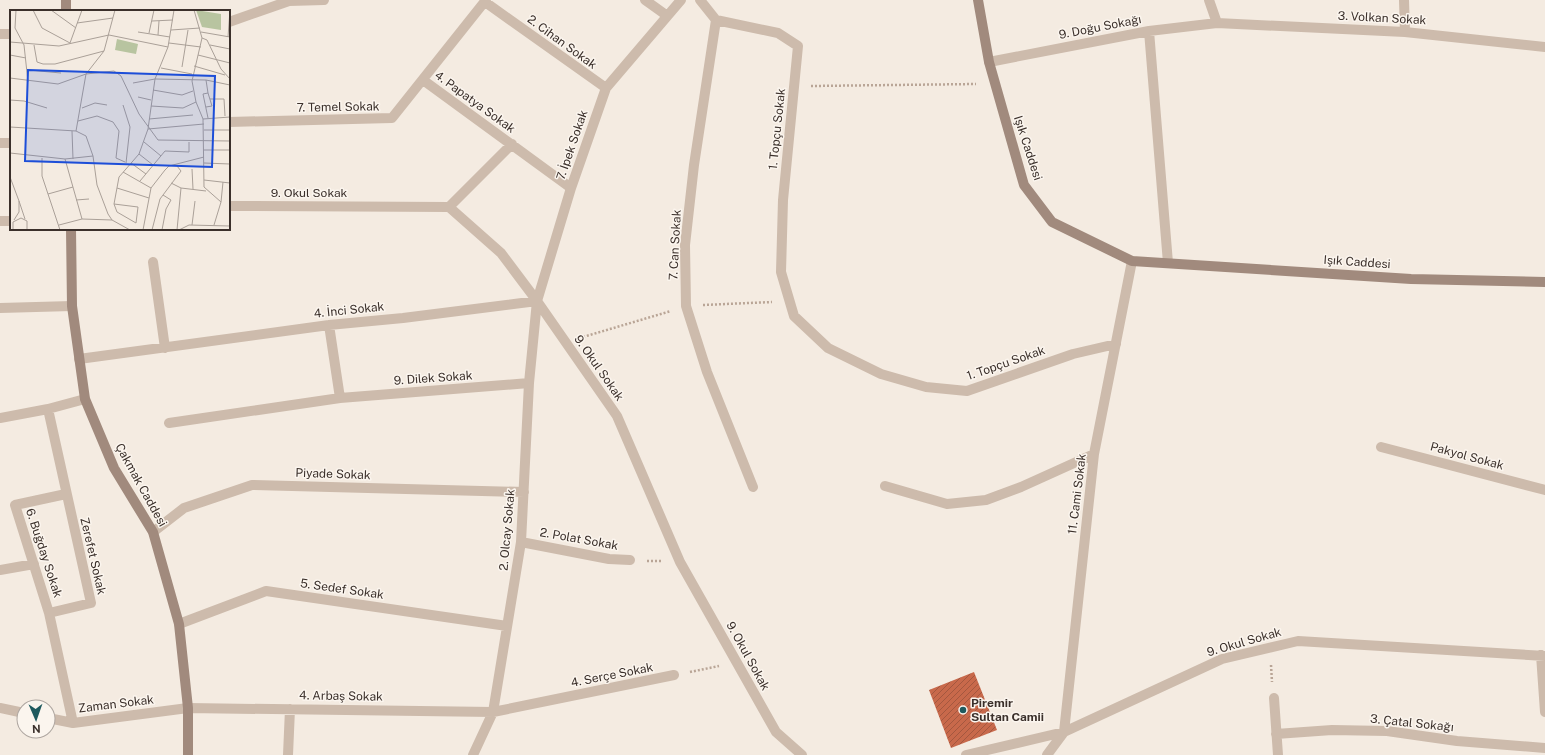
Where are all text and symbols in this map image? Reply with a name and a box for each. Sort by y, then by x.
street label: 3. Volkan Sokak [1337,9,1427,27]
inset map [10,10,230,230]
street label: 2. Cihan Sokak [525,12,600,72]
street label: 9. Doğu Sokağı [1058,12,1142,42]
street label: 4. Papatya Sokak [432,68,518,136]
street label: 1. Topçu Sokak [766,87,788,170]
street label: 7. Temel Sokak [296,99,380,115]
street label: 7. İpek Sokak [553,108,591,182]
street label: Işık Caddesi [1011,114,1045,182]
street label: 9. Okul Sokak [271,186,348,200]
street label: 7. Can Sokak [666,209,684,281]
street label: Işık Caddesi [1323,253,1391,271]
street label: 4. İnci Sokak [313,299,385,321]
street label: 9. Okul Sokak [571,333,627,404]
street label: 1. Topçu Sokak [965,343,1047,383]
street label: 9. Dilek Sokak [393,368,473,388]
street label: Pakyol Sokak [1429,439,1506,473]
street label: Çakmak Caddesi [112,441,170,529]
street label: 11. Cami Sokak [1065,453,1089,535]
street label: Piyade Sokak [295,466,371,482]
street label: 2. Olcay Sokak [496,488,518,571]
street label: 6. Buğday Sokak [23,507,65,600]
street label: Zerefet Sokak [77,516,109,596]
street label: 2. Polat Sokak [539,525,620,553]
street label: 5. Sedef Sokak [299,576,385,602]
street label: 9. Okul Sokak [723,619,773,693]
street label: 9. Okul Sokak [1205,625,1283,659]
street label: 4. Serçe Sokak [570,660,655,690]
street label: 4. Arbaş Sokak [299,688,383,704]
street label: Zaman Sokak [77,692,155,716]
place label: Piremir Sultan Camii [971,696,1044,724]
north arrow [16,699,56,739]
marker: Piremir Sultan Camii [958,705,968,715]
street label: 3. Çatal Sokağı [1370,712,1454,734]
text: N [32,723,41,735]

